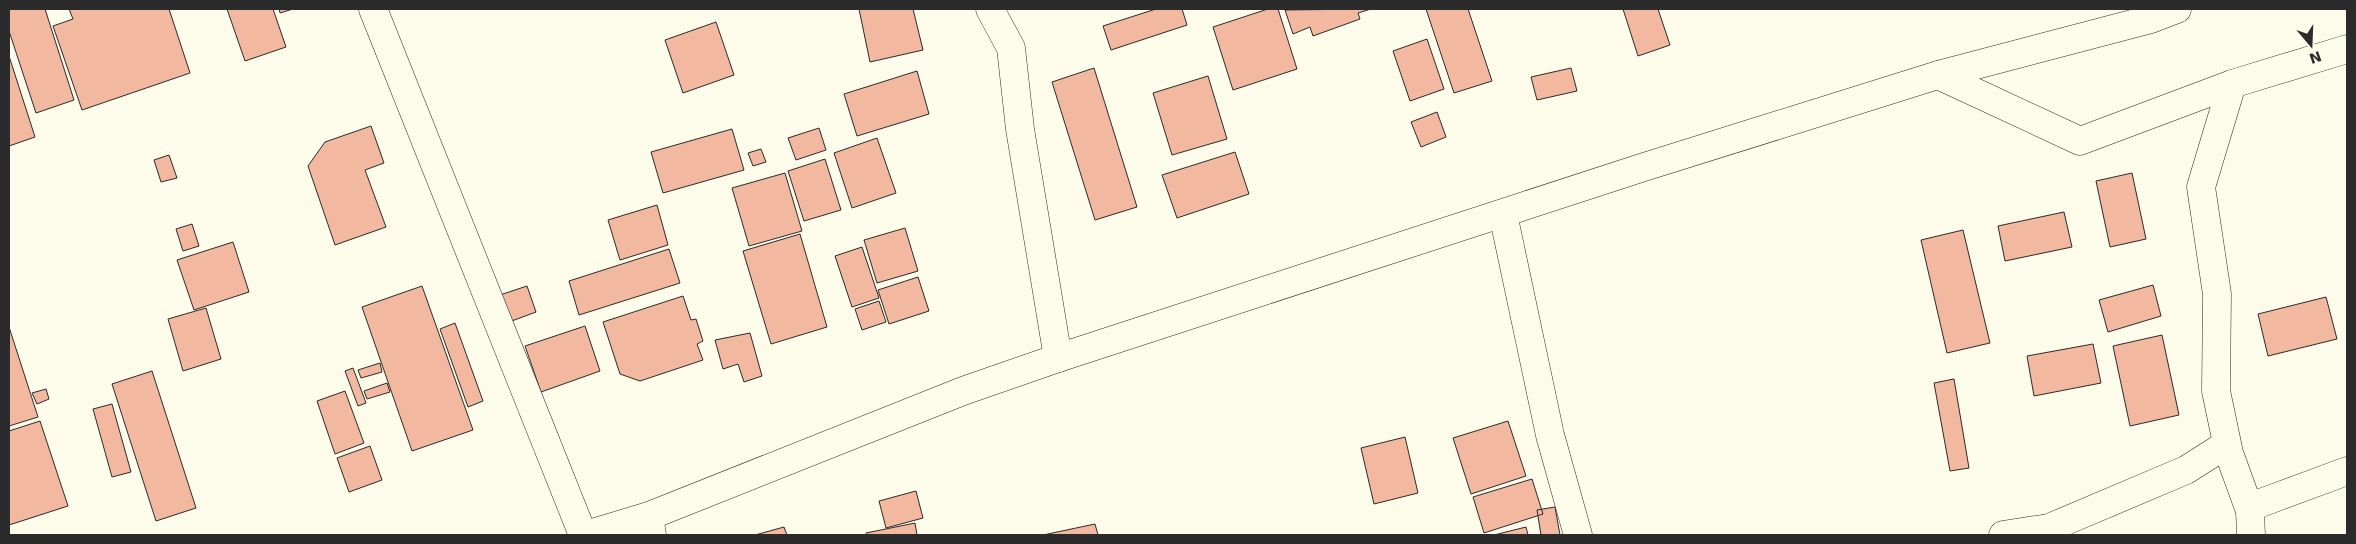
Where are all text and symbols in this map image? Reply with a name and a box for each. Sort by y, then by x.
north arrow [2286,20,2336,70]
text: N [2307,48,2323,67]

